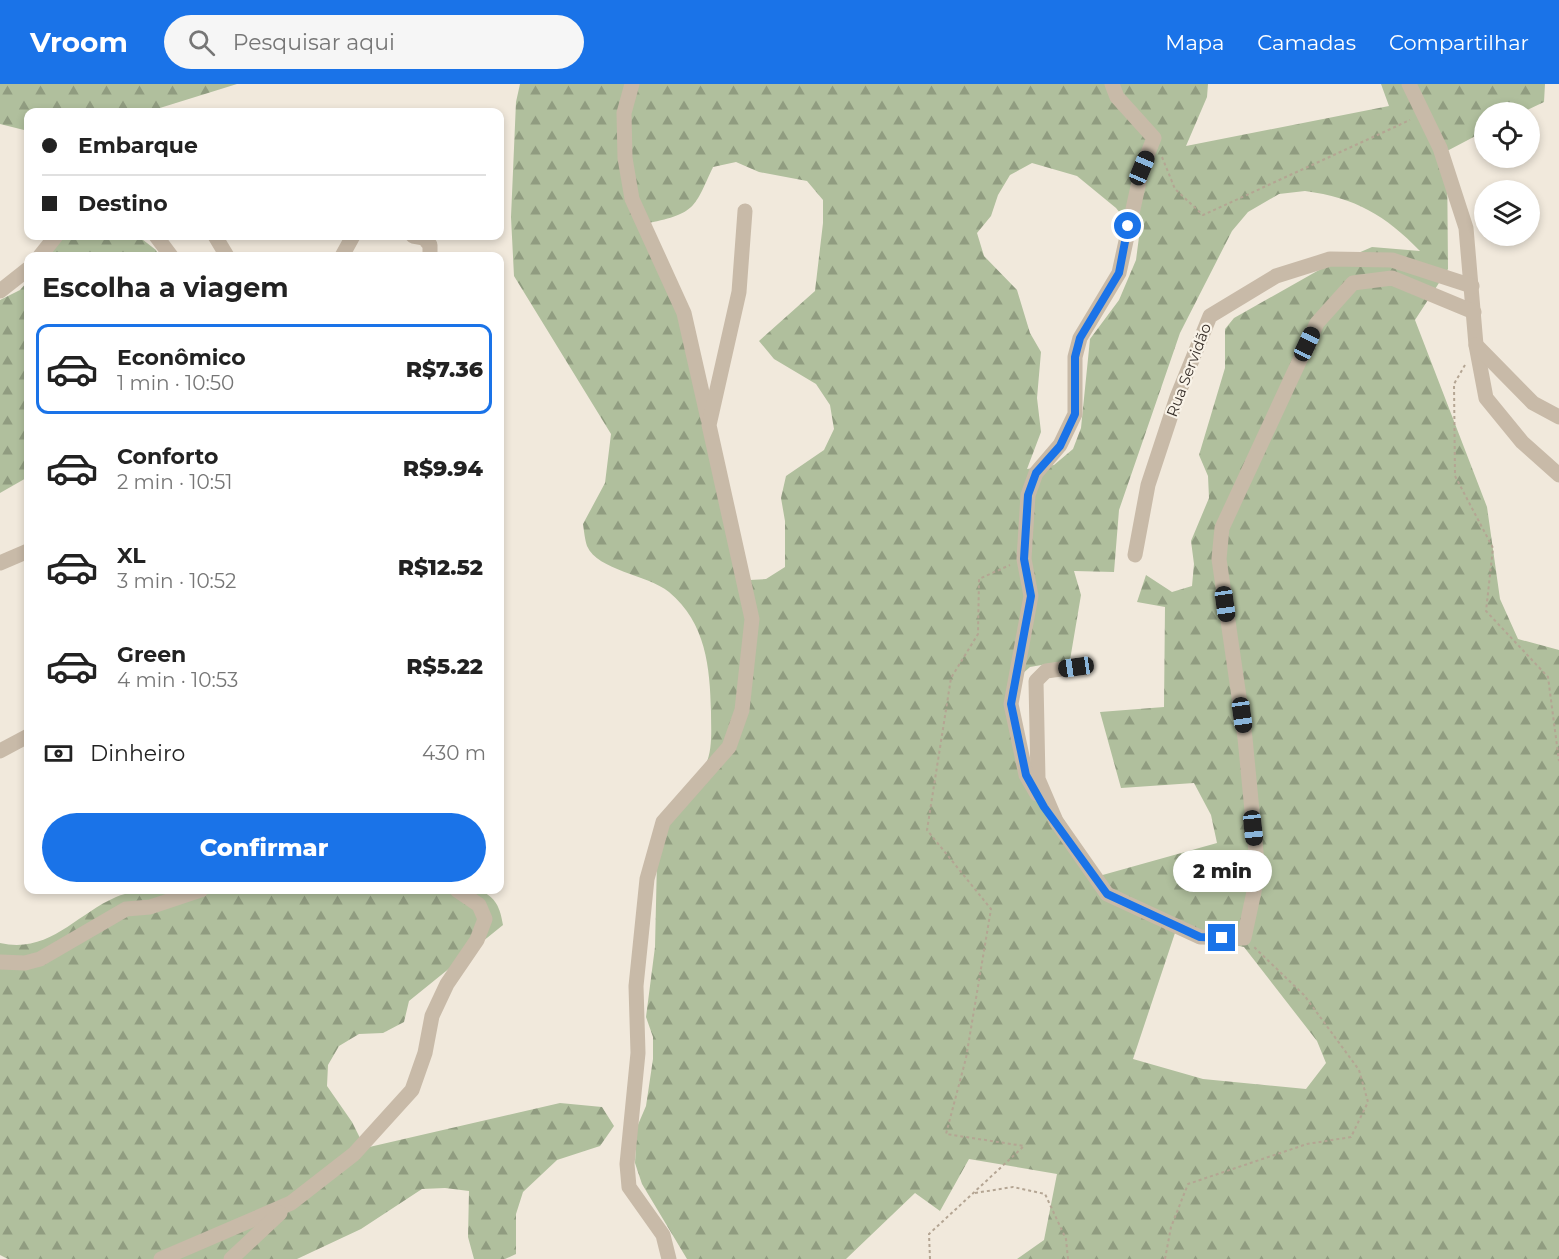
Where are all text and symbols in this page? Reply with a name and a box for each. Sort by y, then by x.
search box [164,15,584,69]
text: Vroom [30,25,128,59]
icon: search [185,26,218,59]
text: Pesquisar aqui [233,29,395,56]
text: Mapa [1165,30,1224,55]
text: Camadas [1257,30,1356,55]
text: Compartilhar [1389,30,1529,55]
map controls [1474,102,1540,246]
button: locate [1474,102,1540,168]
text: Embarque [78,132,198,159]
car [1127,148,1157,188]
button: layers [1474,180,1540,246]
text: Destino [78,190,168,217]
route start [1114,212,1141,239]
text: Escolha a viagem [42,271,289,304]
street label: Rua Servidão [1162,320,1215,419]
car [1291,324,1323,364]
icon: car [45,342,99,396]
text: Econômico [117,344,246,371]
text: R$7.36 [406,356,483,383]
text: 1 min · 10:50 [117,371,234,395]
icon: car [45,441,99,495]
text: Conforto [117,443,218,470]
text: R$9.94 [403,455,483,482]
text: 2 min · 10:51 [117,470,232,494]
icon: car [45,540,99,594]
text: XL [117,542,146,569]
text: R$12.52 [398,554,483,581]
text: 3 min · 10:52 [117,569,236,593]
car [1214,585,1236,623]
icon: car [45,639,99,693]
text: Green [117,641,186,668]
text: R$5.22 [406,653,483,680]
car [1057,656,1095,678]
text: 4 min · 10:53 [117,668,238,692]
car [1231,696,1253,734]
icon: cash [42,737,75,770]
text: Dinheiro [90,740,185,767]
text: 430 m [422,741,486,765]
car [1242,809,1264,847]
button: Confirmar [42,813,486,882]
callout: 2 min [1172,851,1272,893]
text: 2 min [1193,859,1252,883]
route end [1208,924,1235,951]

